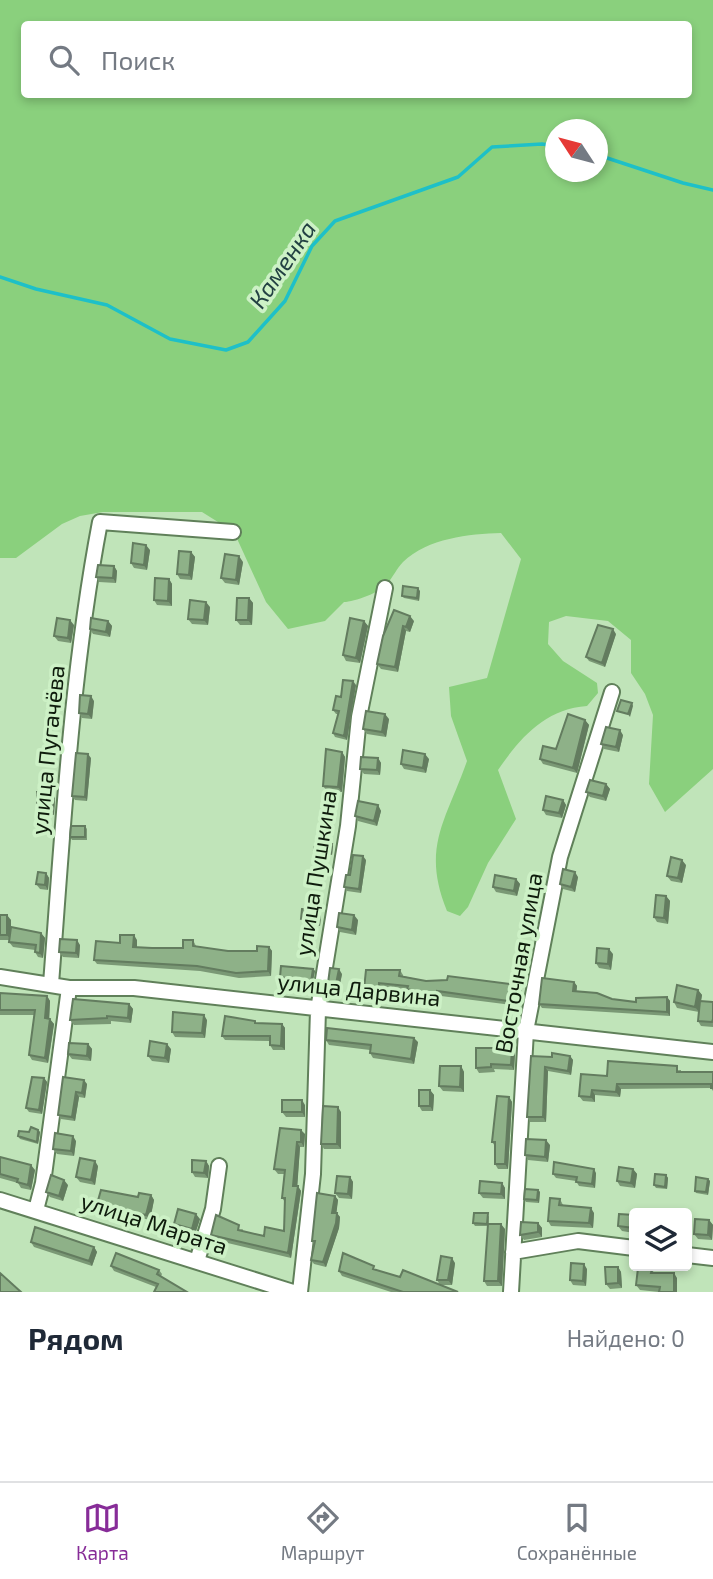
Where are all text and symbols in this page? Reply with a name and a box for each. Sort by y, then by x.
search box [21,21,692,98]
icon: search [45,41,83,79]
text: Поиск [101,44,175,75]
north arrow [545,119,608,182]
water label: Каменка [242,215,321,313]
street label: улица Пугачёва [24,664,71,836]
street label: улица Пушкина [288,788,343,958]
street label: Восточная улица [488,870,549,1056]
street label: улица Дарвина [276,967,442,1012]
street label: улица Марата [77,1186,231,1261]
map controls [629,1208,692,1271]
button: layers [629,1208,692,1271]
text: Рядом [28,1320,124,1356]
text: Найдено: 0 [567,1324,685,1352]
tab: Карта [76,1499,129,1564]
tab: Маршрут [281,1499,365,1564]
tab: Сохранённые [517,1499,637,1564]

